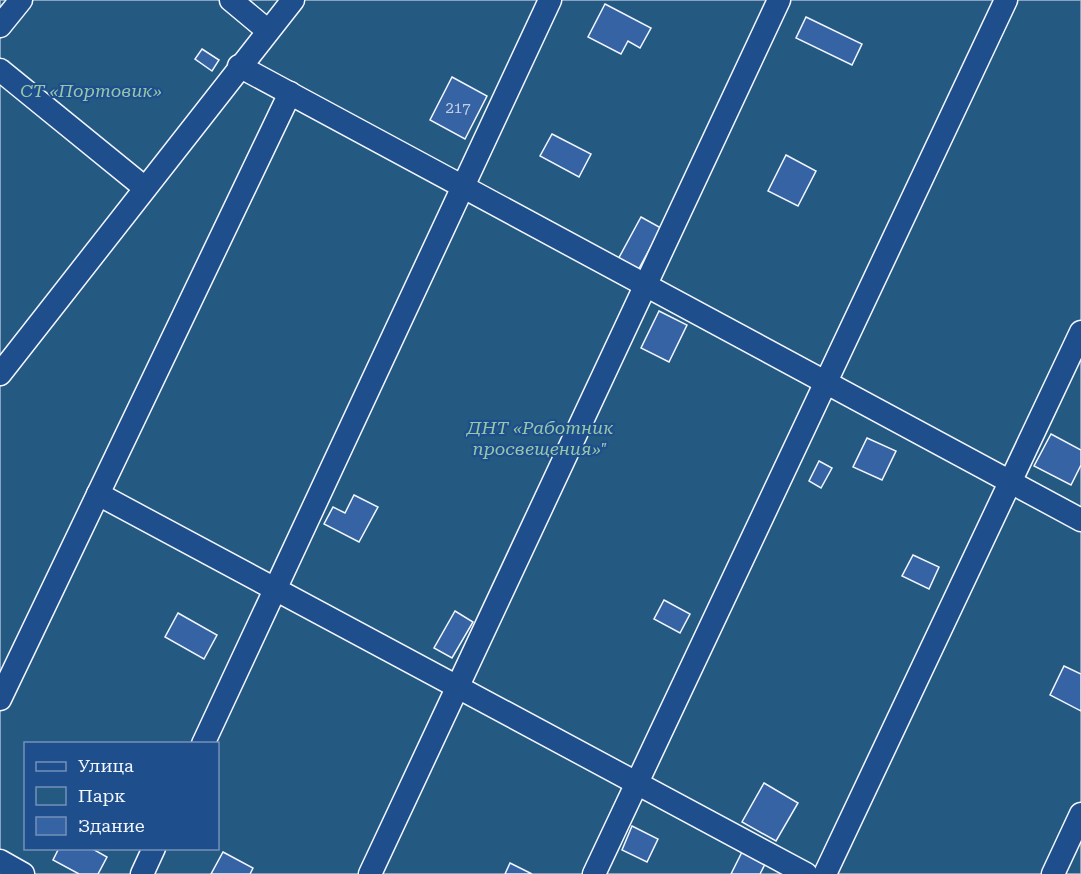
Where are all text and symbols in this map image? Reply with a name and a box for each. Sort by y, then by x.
park label: СТ «Портовик» [20,80,162,101]
house number: 217 [445,99,471,117]
park label: ДНТ «Работник просвещения»" [466,417,613,459]
legend [24,742,219,850]
text: Улица [78,755,134,776]
text: Парк [78,785,126,806]
text: Здание [78,815,145,836]

